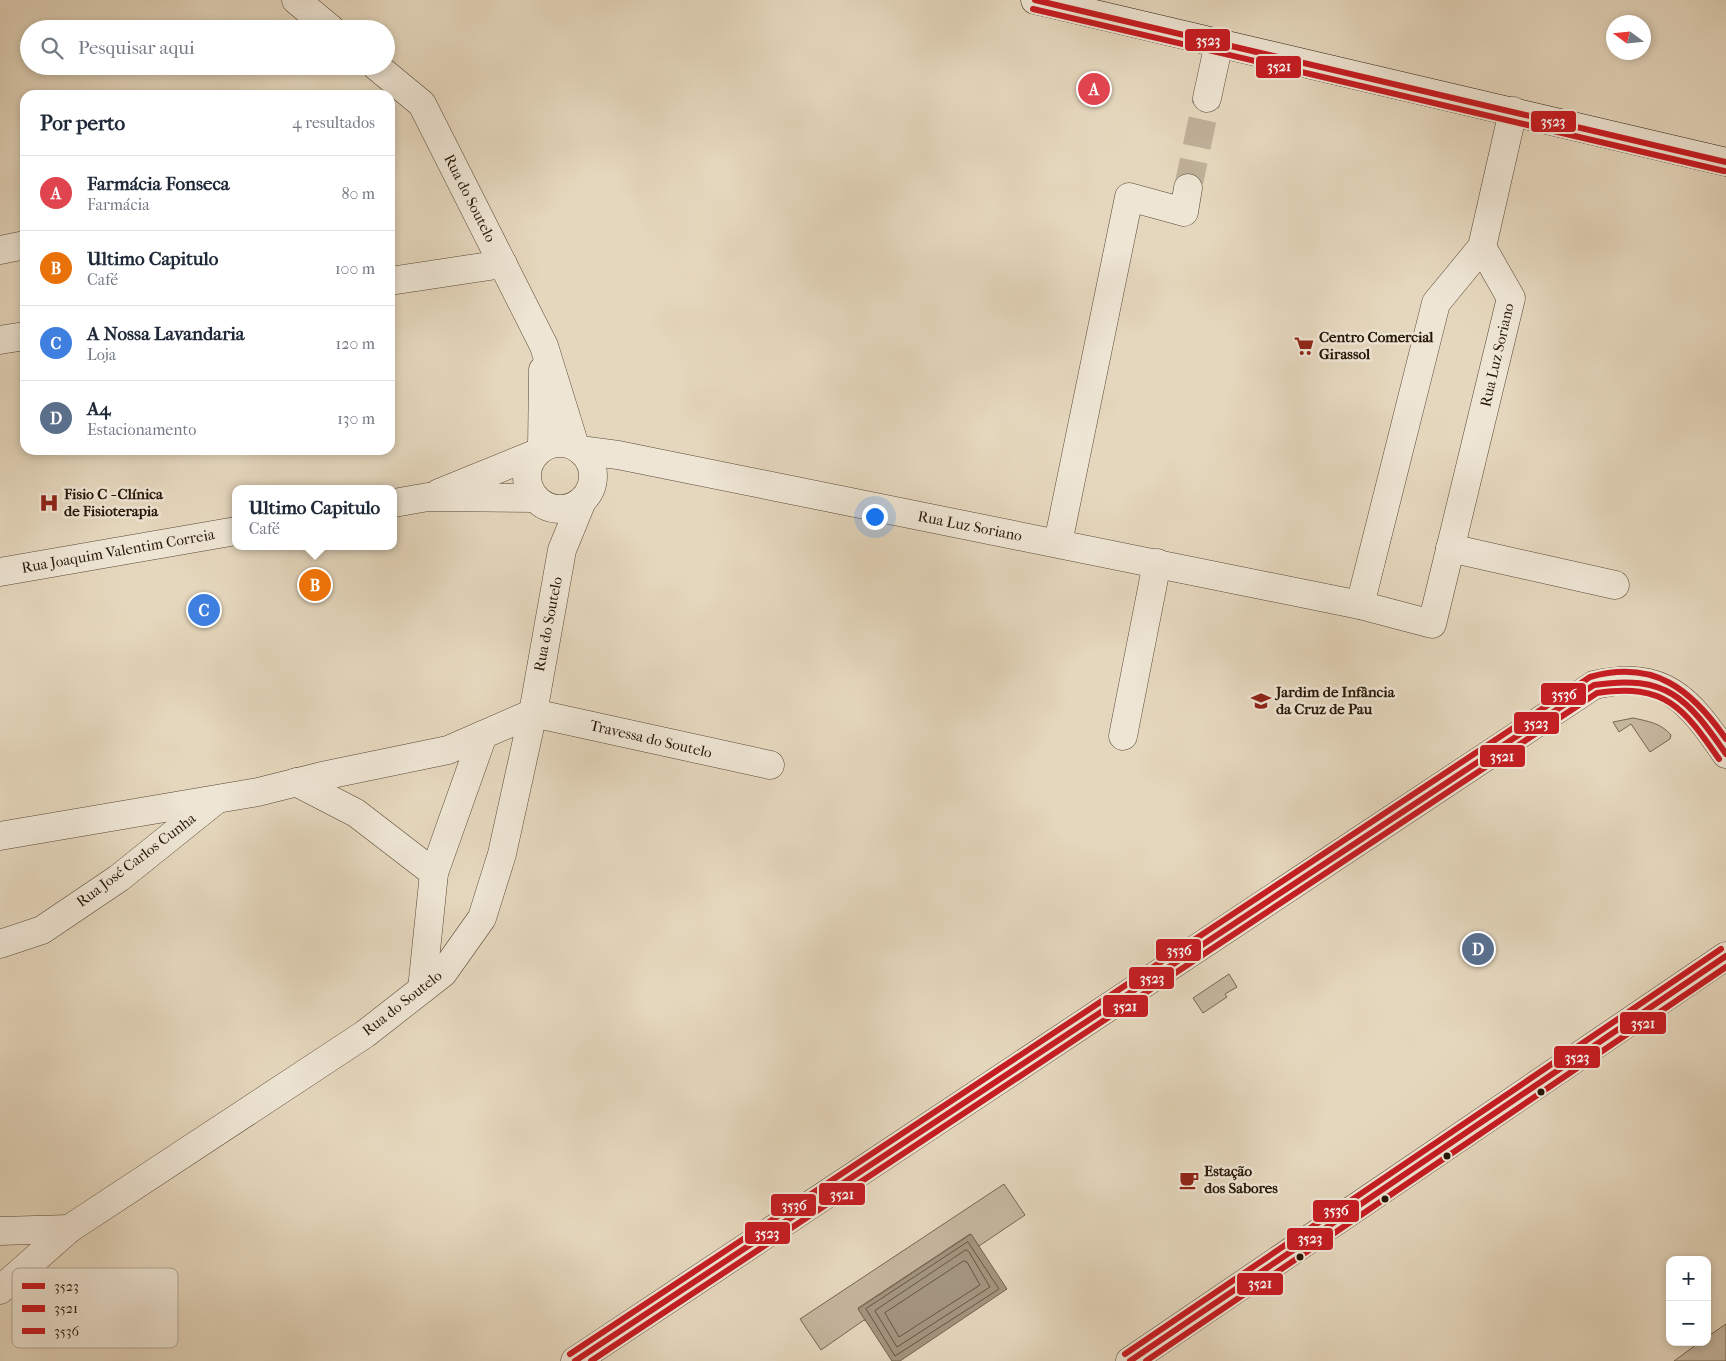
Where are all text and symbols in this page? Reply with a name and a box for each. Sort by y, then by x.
north arrow [1606,15,1651,60]
search box [20,20,395,75]
line badge: 3523 [1184,28,1231,52]
text: 3523 [1196,32,1221,49]
icon: search [38,34,66,62]
text: Pesquisar aqui [78,37,195,59]
line badge: 3521 [1255,55,1302,79]
text: 3521 [1267,58,1291,75]
pin: A [1078,70,1110,108]
line badge: 3523 [1530,110,1577,133]
text: Por perto [40,111,125,135]
text: 4 resultados [292,113,375,132]
text: 3523 [1541,113,1566,130]
street label: Rua do Soutelo [440,151,500,245]
text: Farmácia Fonseca [87,173,230,195]
text: A [51,184,61,203]
text: 80 m [341,184,375,203]
text: Farmácia [87,195,150,214]
text: Ultimo Capitulo [87,248,218,270]
text: B [51,259,61,278]
text: 100 m [335,259,375,278]
text: Café [87,270,118,289]
street label: Rua Luz Soriano [1476,301,1518,409]
text: A Nossa Lavandaria [87,323,245,345]
place label: Centro Comercial Girassol [1319,328,1434,363]
text: C [51,334,61,353]
text: 120 m [336,334,375,353]
supermarket icon: Centro Comercial Girassol [1293,335,1315,357]
text: Loja [87,345,116,364]
text: A4 [87,398,111,420]
text: D [50,409,62,428]
text: 130 m [337,409,375,428]
text: Estacionamento [87,420,196,439]
place label: Fisio C - Clínica de Fisioterapia [63,485,164,520]
popup [232,485,397,550]
hospital icon: Fisio C - Clínica de Fisioterapia [38,492,60,514]
text: Ultimo Capitulo [249,497,380,519]
your location [862,504,888,530]
street label: Rua Luz Soriano [916,507,1024,545]
text: Café [249,519,280,538]
street label: Rua Joaquim Valentim Correia [20,525,217,577]
pin: B [299,566,331,604]
street label: Rua do Soutelo [530,575,566,673]
pin: C [188,591,220,629]
line badge: 3536 [1540,682,1587,706]
place label: Jardim de Infância da Cruz de Pau [1274,683,1396,718]
text: 3536 [1551,686,1577,703]
school or university icon: Jardim de Infância da Cruz de Pau [1250,690,1272,712]
line badge: 3523 [1513,711,1560,735]
text: 3523 [1524,715,1549,732]
street label: Travessa do Soutelo [588,716,714,762]
line badge: 3521 [1479,744,1526,768]
text: 3521 [1490,748,1514,765]
street label: Rua José Carlos Cunha [73,809,200,911]
pin: D [1462,930,1494,968]
line badge: 3536 [1155,938,1202,962]
text: 3536 [1166,942,1192,959]
street label: Rua do Soutelo [359,966,446,1040]
line badge: 3523 [1128,966,1175,990]
text: 3523 [1140,970,1165,987]
line badge: 3521 [1102,994,1149,1018]
text: 3521 [1113,998,1137,1015]
line badge: 3521 [1619,1011,1667,1035]
text: 3521 [1631,1015,1655,1032]
line badge: 3523 [1553,1045,1601,1069]
text: 3523 [1565,1049,1590,1066]
unlabelled marker [1536,1087,1546,1097]
unlabelled marker [1442,1151,1452,1161]
place label: Estação dos Sabores [1204,1162,1278,1197]
cafe icon: Estação dos Sabores [1178,1169,1200,1191]
line badge: 3521 [818,1182,866,1206]
text: 3521 [830,1186,854,1203]
line badge: 3536 [770,1193,817,1217]
unlabelled marker [1380,1194,1390,1204]
text: 3536 [781,1197,807,1214]
line badge: 3536 [1312,1199,1360,1223]
text: 3536 [1323,1202,1349,1219]
line badge: 3523 [744,1221,791,1245]
text: 3523 [755,1225,780,1242]
line badge: 3523 [1286,1227,1334,1251]
text: 3523 [1298,1230,1323,1247]
unlabelled marker [1295,1252,1305,1262]
map controls [1666,1256,1711,1346]
button: + [1666,1256,1711,1301]
legend [12,1268,178,1348]
line badge: 3521 [1236,1272,1284,1296]
text: 3521 [1248,1275,1272,1292]
text: 3523 [54,1278,79,1295]
text: 3521 [54,1300,78,1317]
button: − [1666,1301,1711,1346]
text: 3536 [54,1323,80,1340]

